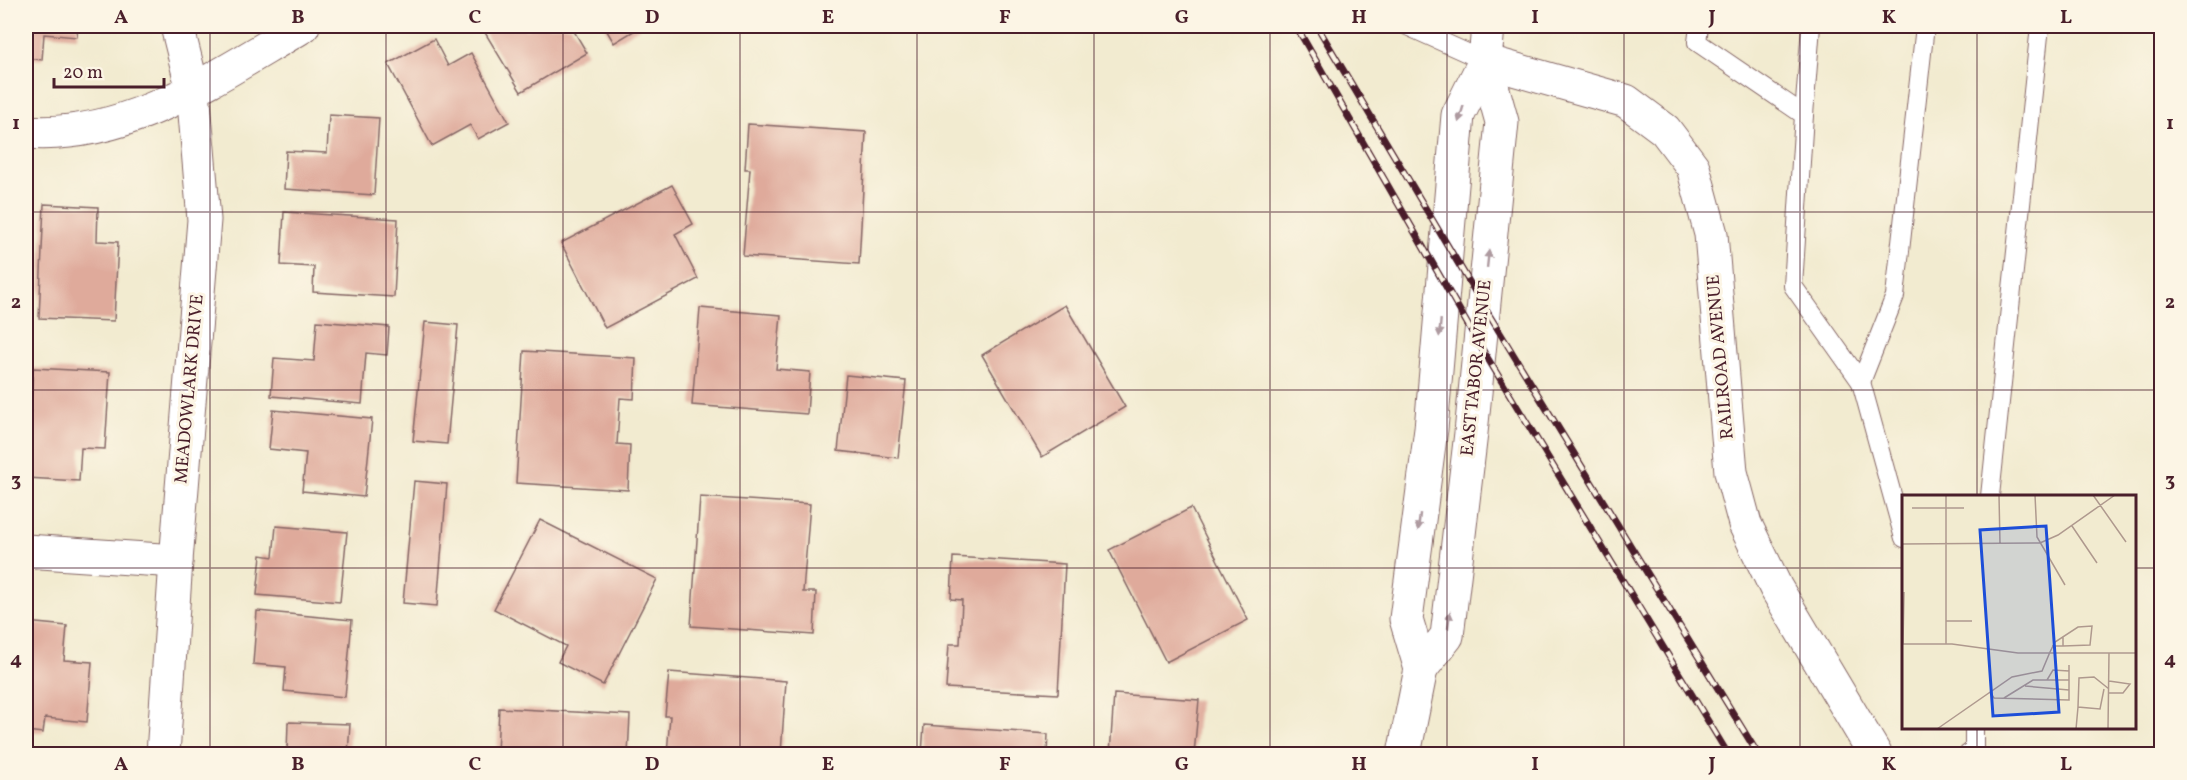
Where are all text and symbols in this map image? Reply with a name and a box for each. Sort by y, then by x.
text: A [114,4,128,32]
text: B [291,4,305,32]
text: C [469,4,482,32]
text: D [645,4,659,32]
text: E [822,4,834,32]
text: F [999,4,1011,32]
text: G [1175,4,1189,32]
text: H [1351,4,1367,32]
text: I [1531,4,1539,32]
text: J [1707,4,1716,32]
text: K [1882,4,1897,32]
text: L [2060,4,2072,32]
scale bar [54,51,164,89]
text: 20 m [63,61,103,86]
one-way arrow [1455,105,1465,123]
text: 1 [12,110,20,138]
text: 1 [2166,110,2174,138]
one-way arrow [1483,249,1493,268]
street label: RAILROAD AVENUE [1701,273,1741,440]
street label: EAST TABOR AVENUE [1455,278,1499,457]
text: 2 [11,289,21,317]
text: 2 [2165,289,2175,317]
street label: MEADOWLARK DRIVE [169,293,211,485]
one-way arrow [1435,319,1445,338]
text: 3 [11,467,21,495]
text: 3 [2165,467,2175,495]
inset map [1902,495,2136,729]
one-way arrow [1414,513,1424,532]
one-way arrow [1445,610,1454,629]
text: 4 [10,646,22,674]
text: 4 [2164,646,2176,674]
text: A [114,751,128,779]
text: B [291,751,305,779]
text: C [469,751,482,779]
text: D [645,751,659,779]
text: E [822,751,834,779]
text: F [999,751,1011,779]
text: G [1175,751,1189,779]
text: H [1351,751,1367,779]
text: I [1531,751,1539,779]
text: J [1707,751,1716,779]
text: K [1882,751,1897,779]
text: L [2060,751,2072,779]

